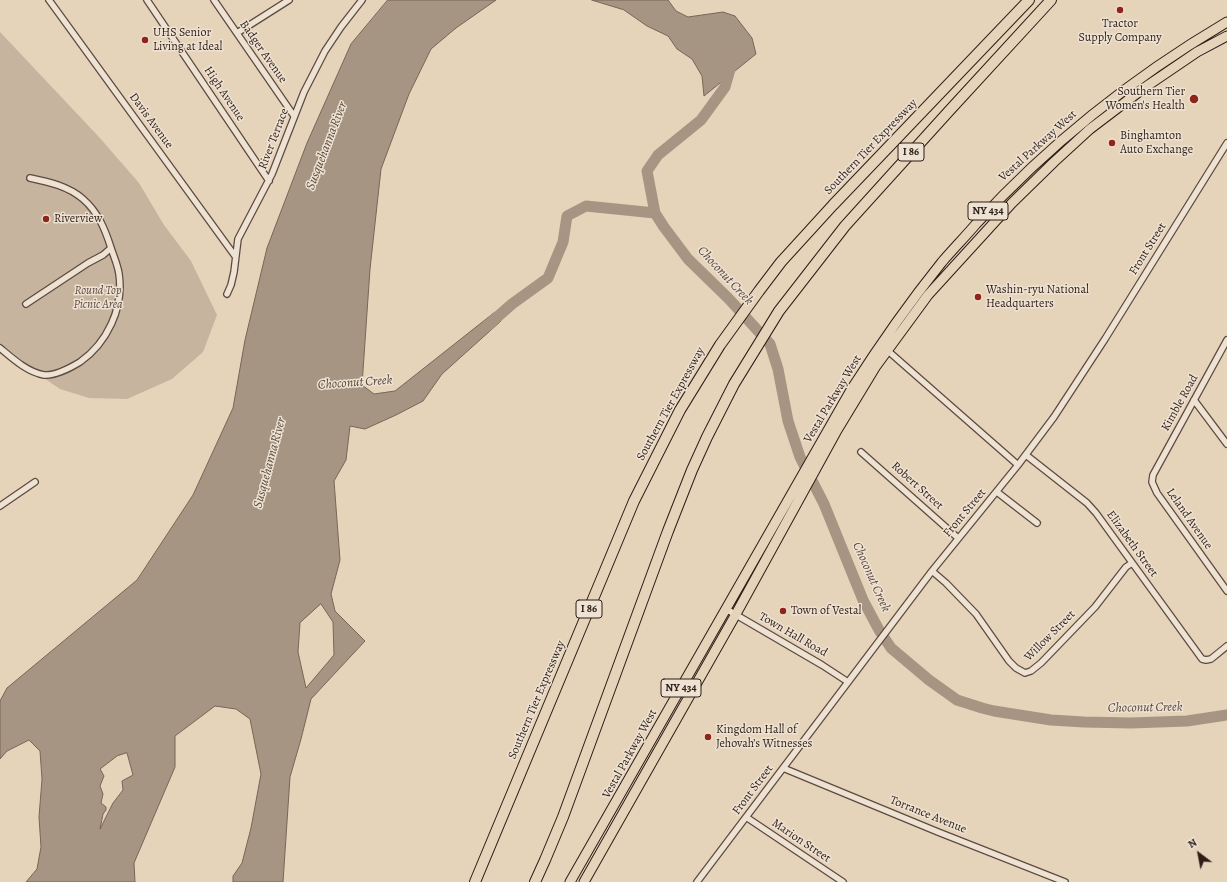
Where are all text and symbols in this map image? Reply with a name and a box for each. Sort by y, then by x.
marker: Tractor Supply Company [1115,5,1125,15]
place label: Tractor Supply Company [1078,17,1162,45]
street label: Badger Avenue [236,18,290,86]
place label: UHS Senior Living at Ideal [153,26,223,54]
marker: UHS Senior Living at Ideal [140,35,150,45]
street label: High Avenue [200,64,248,124]
place label: Southern Tier Women's Health [1105,85,1185,113]
street label: Davis Avenue [126,90,176,152]
marker: Southern Tier Women's Health [1188,93,1200,105]
street label: Southern Tier Expressway [822,96,920,198]
water label: Susquehanna River [303,100,351,192]
street label: River Terrace [256,106,292,172]
street label: Vestal Parkway West [996,107,1080,185]
place label: Binghamton Auto Exchange [1120,129,1193,157]
marker: Binghamton Auto Exchange [1107,138,1117,148]
road number: I 86 [898,143,924,161]
road number: NY 434 [968,202,1008,220]
place label: Riverview [54,212,102,226]
marker: Riverview [41,214,51,224]
street label: Front Street [1126,220,1170,278]
water label: Choconut Creek [694,243,756,309]
place label: Washin-ryu National Headquarters [986,283,1089,311]
park label: Round Top Picnic Area [73,284,123,312]
marker: Washin-ryu National Headquarters [973,292,983,302]
street label: Southern Tier Expressway [634,345,708,463]
street label: Vestal Parkway West [801,353,865,445]
street label: Kimble Road [1159,372,1201,434]
water label: Choconut Creek [317,373,393,393]
water label: Susquehanna River [250,416,290,510]
street label: Robert Street [888,459,946,513]
street label: Front Street [941,486,989,540]
street label: Leland Avenue [1163,486,1215,552]
street label: Elizabeth Street [1103,508,1161,580]
water label: Choconut Creek [849,540,893,614]
road number: I 86 [576,600,602,618]
place label: Town of Vestal [791,604,861,618]
marker: Town of Vestal [778,606,788,616]
street label: Willow Street [1022,608,1078,664]
street label: Town Hall Road [756,610,830,660]
street label: Southern Tier Expressway [505,639,569,761]
road number: NY 434 [661,679,701,697]
water label: Choconut Creek [1107,700,1183,716]
street label: Vestal Parkway West [600,707,660,801]
place label: Kingdom Hall of Jehovah’s Witnesses [716,723,812,751]
marker: Kingdom Hall of Jehovah’s Witnesses [703,732,713,742]
street label: Front Street [730,762,776,818]
street label: Torrance Avenue [888,793,968,837]
street label: Marion Street [769,816,833,866]
north arrow [1179,834,1219,874]
text: N [1185,835,1200,852]

